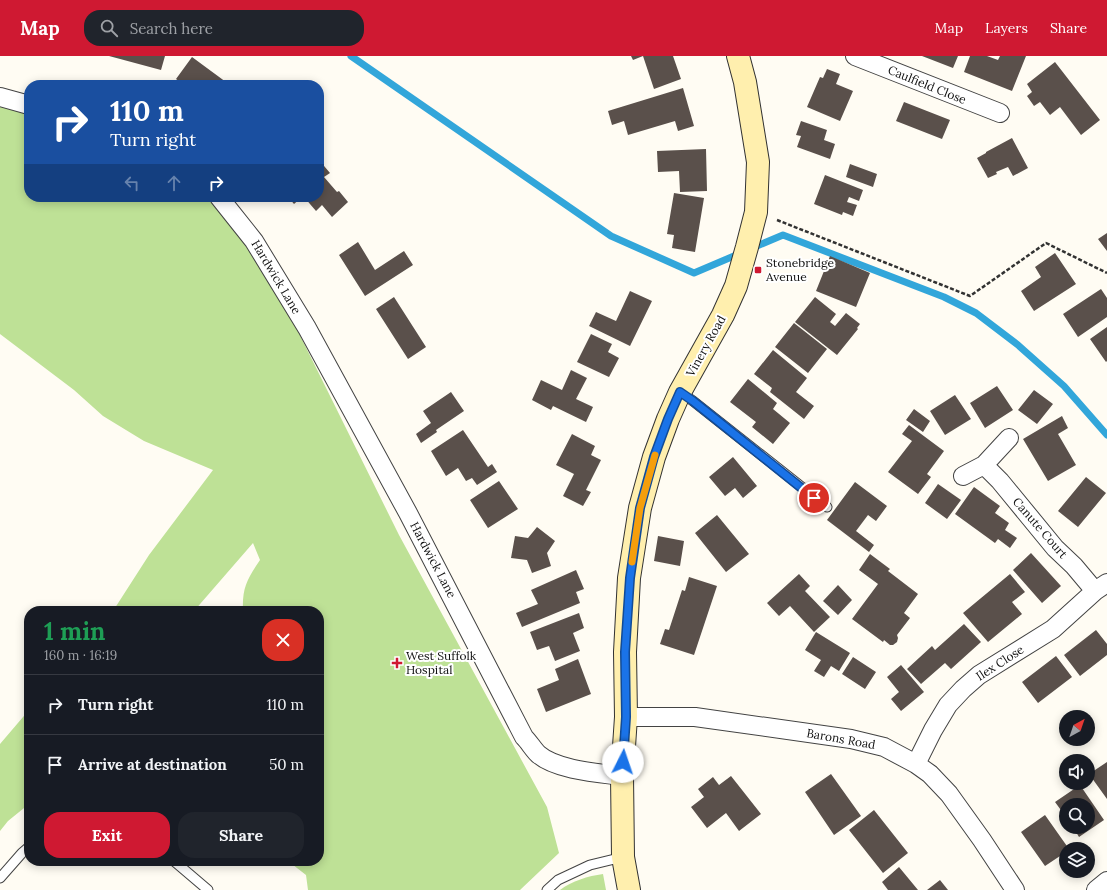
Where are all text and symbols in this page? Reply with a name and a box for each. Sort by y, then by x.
search box [84,10,364,46]
text: Map [20,16,60,40]
icon: search [98,17,120,39]
text: Search here [130,19,213,38]
text: Map [935,19,963,37]
text: Layers [985,19,1028,37]
text: Share [1050,19,1087,37]
street label: Caulfield Close [886,62,969,107]
text: 110 m [110,93,184,129]
icon: right [44,96,96,148]
text: Turn right [110,128,196,151]
icon: left [121,172,143,194]
icon: ahead [163,172,185,194]
icon: right [205,172,227,194]
street label: Hardwick Lane [248,237,305,317]
place label: Stonebridge Avenue [765,255,835,284]
marker: Stonebridge Avenue [753,265,763,275]
street label: Vinery Road [682,313,728,380]
pin [797,481,831,515]
icon: arrive [803,487,825,509]
street label: Canute Court [1010,494,1071,561]
street label: Hardwick Lane [407,519,460,601]
text: 1 min [44,616,105,647]
button: close [262,619,304,661]
street label: Ilex Close [973,641,1027,684]
text: 160 m · 16:19 [44,647,117,664]
place label: West Suffolk Hospital [406,648,477,677]
marker: West Suffolk Hospital [391,657,403,669]
icon: right [44,694,66,716]
text: Turn right [78,695,154,714]
text: 110 m [266,695,304,714]
north arrow [1059,710,1095,746]
map controls [1059,710,1095,878]
street label: Barons Road [806,725,877,752]
position arrow [602,741,644,783]
icon: arrive [44,754,66,776]
button: sound [1059,754,1095,790]
text: Arrive at destination [78,755,227,774]
text: 50 m [269,755,304,774]
button: search [1059,798,1095,834]
button: Exit [44,812,170,858]
button: Share [178,812,304,858]
button: layers [1059,842,1095,878]

